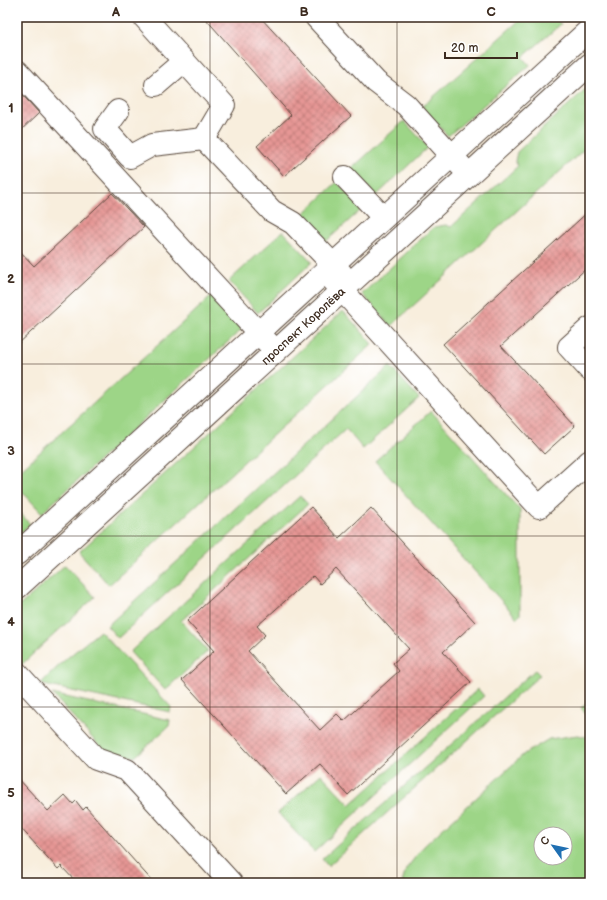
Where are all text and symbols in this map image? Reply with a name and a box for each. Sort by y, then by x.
text: A [111,4,120,20]
text: B [299,4,309,20]
text: C [486,4,496,20]
scale bar [445,34,517,60]
text: 20 m [451,41,478,56]
text: 1 [8,100,14,116]
text: 2 [7,271,15,287]
street label: проспект Королёва [258,284,348,368]
text: 3 [7,443,15,459]
text: 4 [7,614,15,630]
text: 5 [7,785,15,801]
north arrow [533,826,573,866]
text: С [537,834,553,848]

